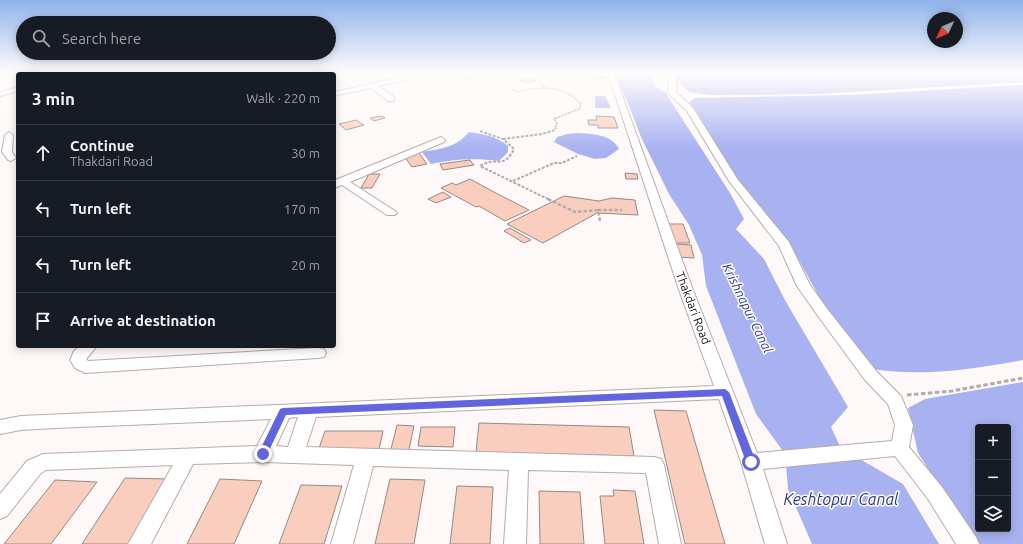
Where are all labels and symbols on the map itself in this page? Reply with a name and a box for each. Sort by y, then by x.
north arrow [927,12,963,48]
water label: Krishnapur Canal [720,261,776,355]
street label: Thakdari Road [674,270,713,346]
route end [254,445,272,463]
route start [742,453,760,471]
water label: Keshtopur Canal [783,490,899,508]

